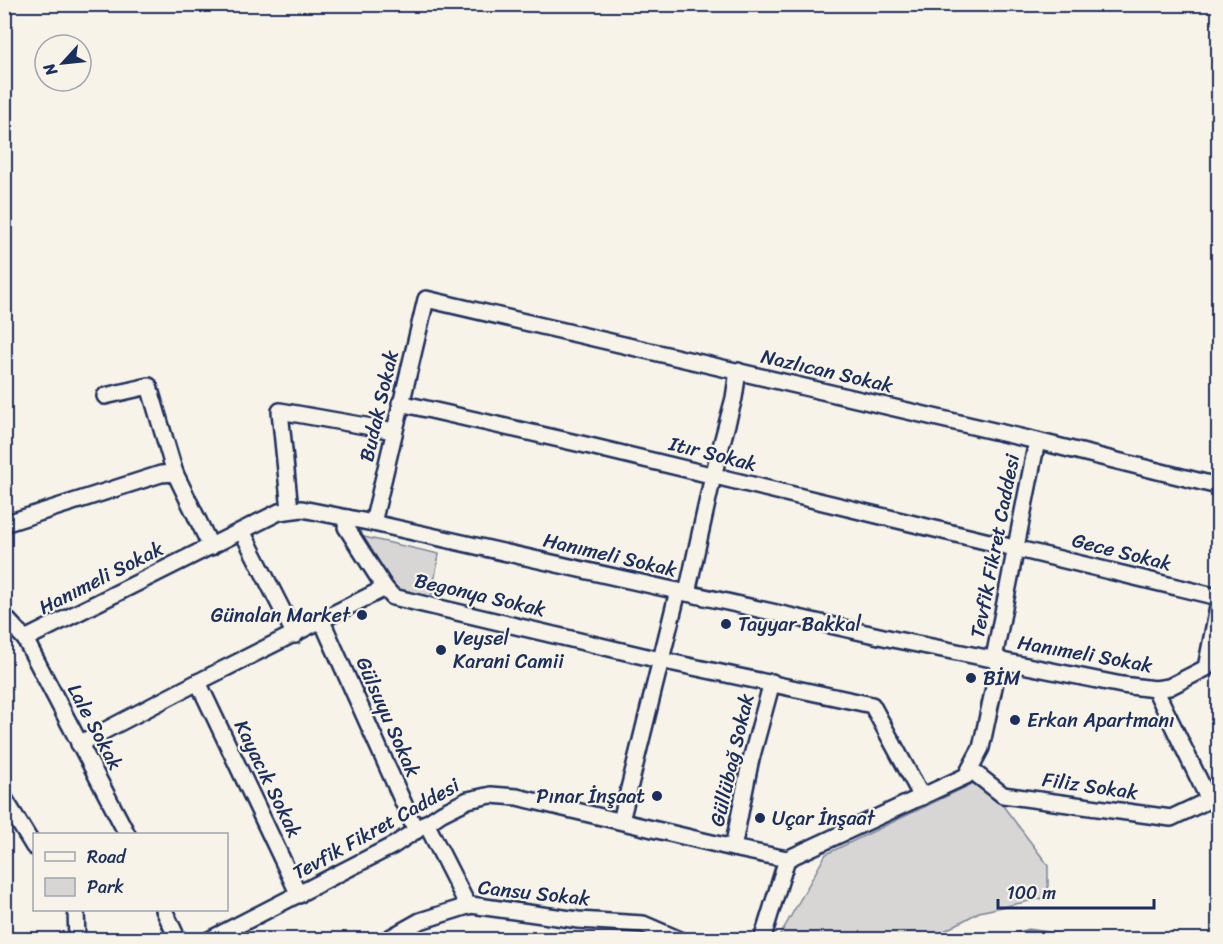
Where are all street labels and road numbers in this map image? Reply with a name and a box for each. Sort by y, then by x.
street label: Nazlıcan Sokak [757,339,897,403]
street label: Budak Sokak [349,346,409,465]
street label: Itır Sokak [664,426,761,482]
street label: Tevfik Fikret Caddesi [960,450,1030,641]
street label: Hanımeli Sokak [540,523,681,587]
street label: Gece Sokak [1068,523,1176,581]
street label: Hanımeli Sokak [32,531,170,625]
street label: Begonya Sokak [411,563,549,627]
street label: Hanımeli Sokak [1015,625,1156,683]
street label: Gülsuyu Sokak [346,651,430,783]
street label: Lale Sokak [57,677,133,777]
street label: Güllübağ Sokak [700,690,764,830]
street label: Kayacık Sokak [224,714,312,844]
street label: Filiz Sokak [1040,762,1140,810]
street label: Tevfik Fikret Caddesi [286,768,467,890]
street label: Cansu Sokak [476,870,592,916]

